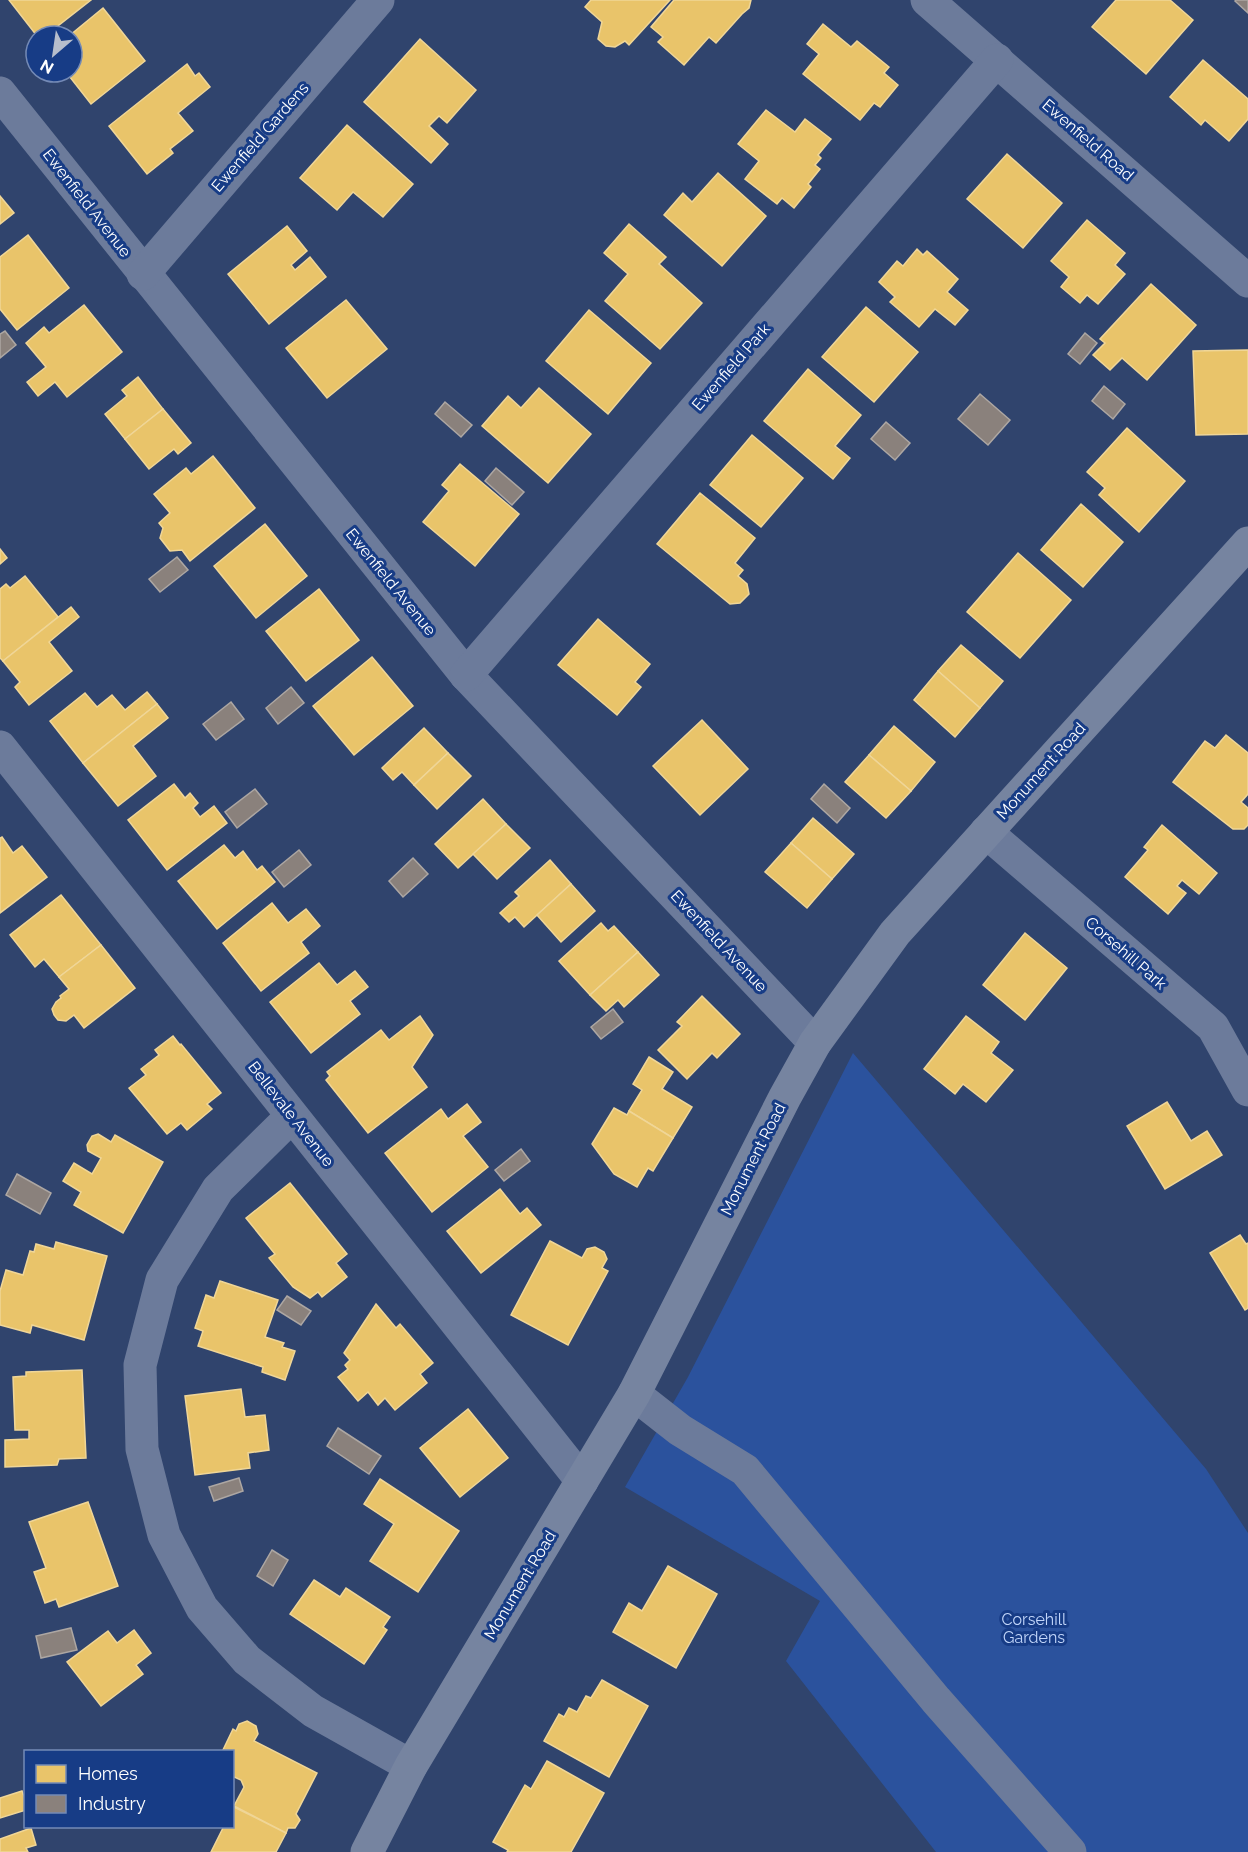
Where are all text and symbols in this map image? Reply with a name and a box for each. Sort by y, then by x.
north arrow [24,24,84,84]
text: N [37,55,57,78]
street label: Ewenfield Gardens [207,78,313,196]
street label: Ewenfield Road [1038,95,1138,185]
street label: Ewenfield Avenue [39,145,135,261]
street label: Ewenfield Park [688,319,774,414]
street label: Ewenfield Avenue [342,525,440,639]
street label: Monument Road [993,719,1089,823]
street label: Ewenfield Avenue [667,886,771,996]
street label: Corsehill Park [1082,913,1171,994]
street label: Bellevale Avenue [244,1058,338,1170]
street label: Monument Road [717,1100,789,1218]
street label: Monument Road [480,1527,560,1643]
park label: Corsehill Gardens [1002,1610,1067,1647]
legend [24,1750,234,1828]
text: Homes [78,1763,138,1784]
text: Industry [78,1793,146,1814]

